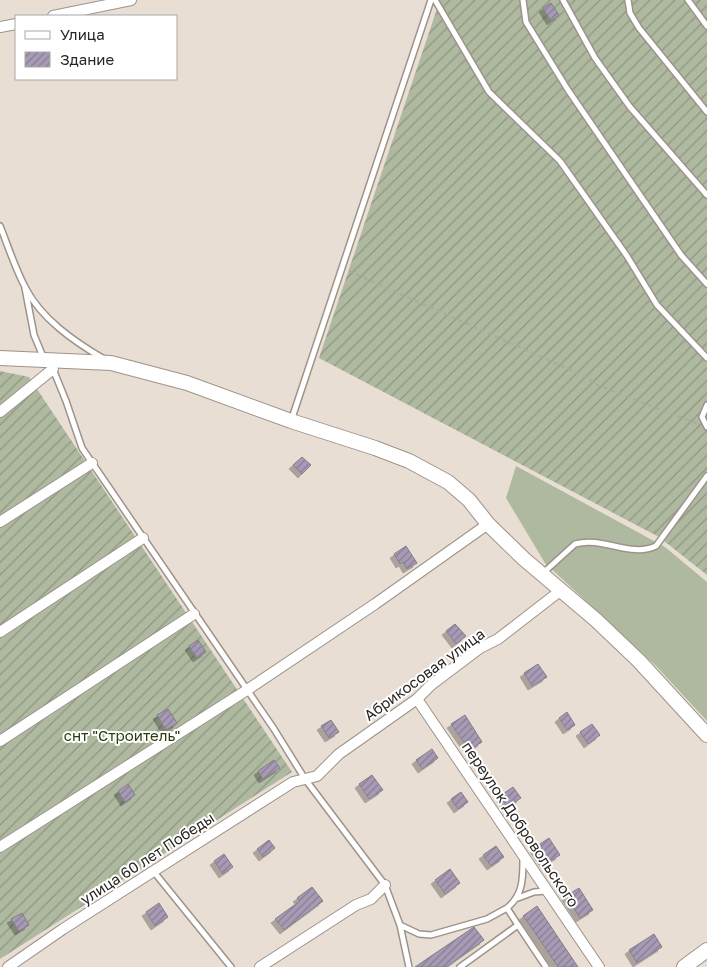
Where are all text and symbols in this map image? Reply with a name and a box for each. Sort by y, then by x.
legend [15,15,178,80]
text: Улица [60,25,105,43]
text: Здание [60,50,114,68]
street label: Абрикосовая улица [360,624,488,724]
park label: снт "Строитель" [64,726,180,744]
street label: переулок Добровольского [459,738,583,910]
street label: улица 60 лет Победы [77,808,217,908]

